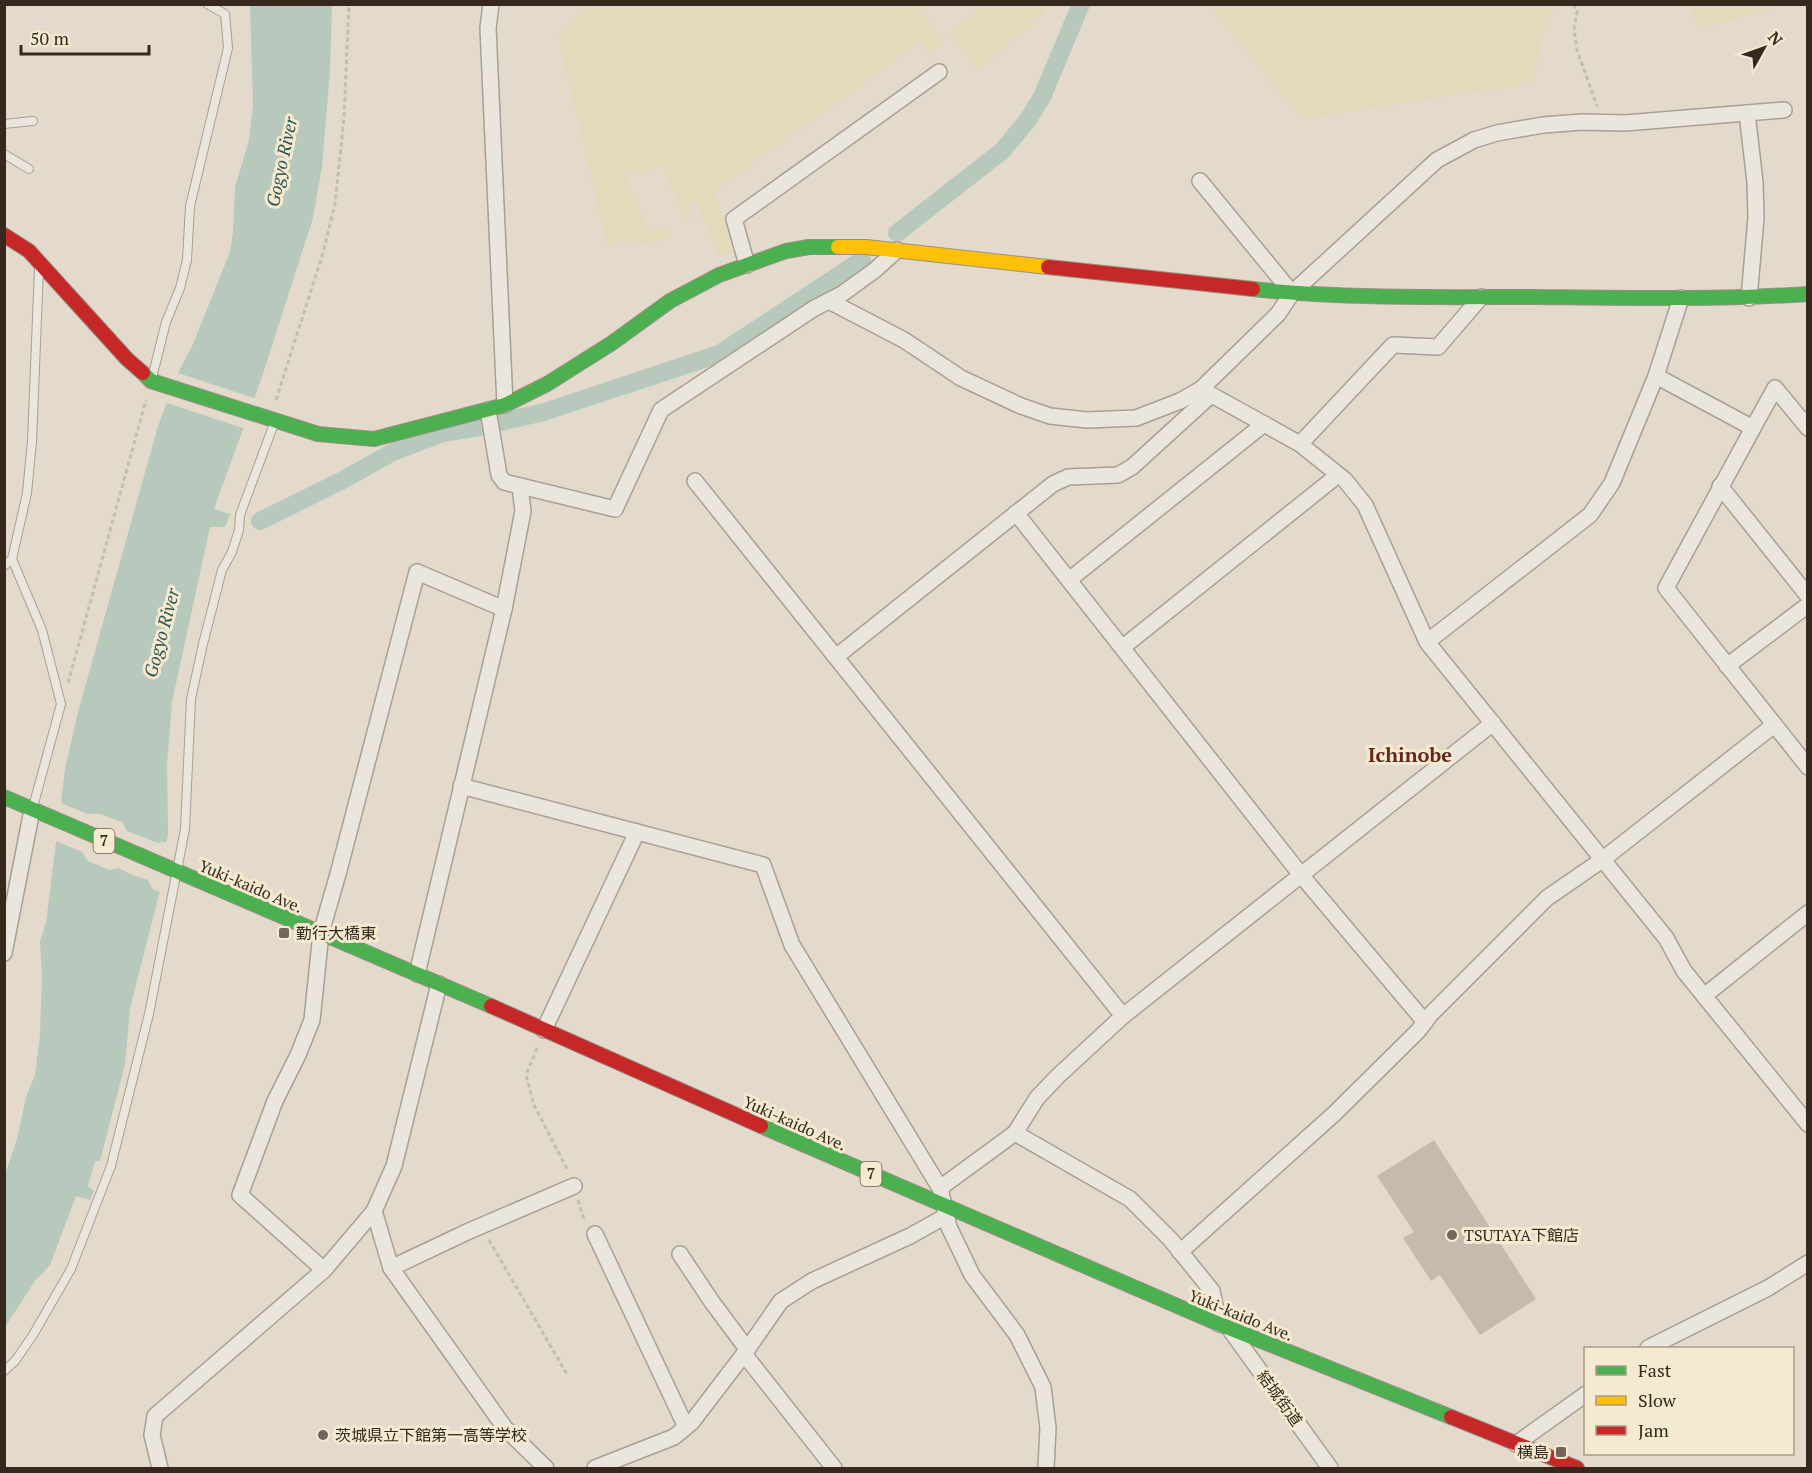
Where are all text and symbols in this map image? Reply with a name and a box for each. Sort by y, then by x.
scale bar [21,18,148,56]
north arrow [1734,18,1794,78]
text: 50 m [30,26,70,50]
text: N [1763,27,1788,50]
water label: Gogyo River [260,114,302,209]
water label: Gogyo River [138,585,185,680]
district label: Ichinobe [1368,741,1452,768]
road number: 7 [94,829,114,853]
street label: Yuki-kaido Ave. [196,854,306,918]
place label: 勤行大橋東 [296,922,376,944]
marker: 勤行大橋東 [277,926,291,940]
street label: Yuki-kaido Ave. [740,1090,850,1156]
road number: 7 [860,1162,882,1186]
place label: TSUTAYA下館店 [1464,1224,1579,1246]
marker: TSUTAYA下館店 [1445,1228,1459,1242]
street label: Yuki-kaido Ave. [1186,1284,1296,1346]
legend [1584,1347,1794,1455]
text: Fast [1638,1358,1672,1382]
street label: 結城街道 [1252,1366,1308,1430]
text: Slow [1638,1388,1677,1412]
text: Jam [1638,1418,1669,1442]
place label: 茨城県立下館第一高等学校 [335,1424,527,1446]
marker: 茨城県立下館第一高等学校 [316,1428,330,1442]
place label: 横島 [1517,1441,1549,1463]
marker: 横島 [1554,1445,1568,1459]

